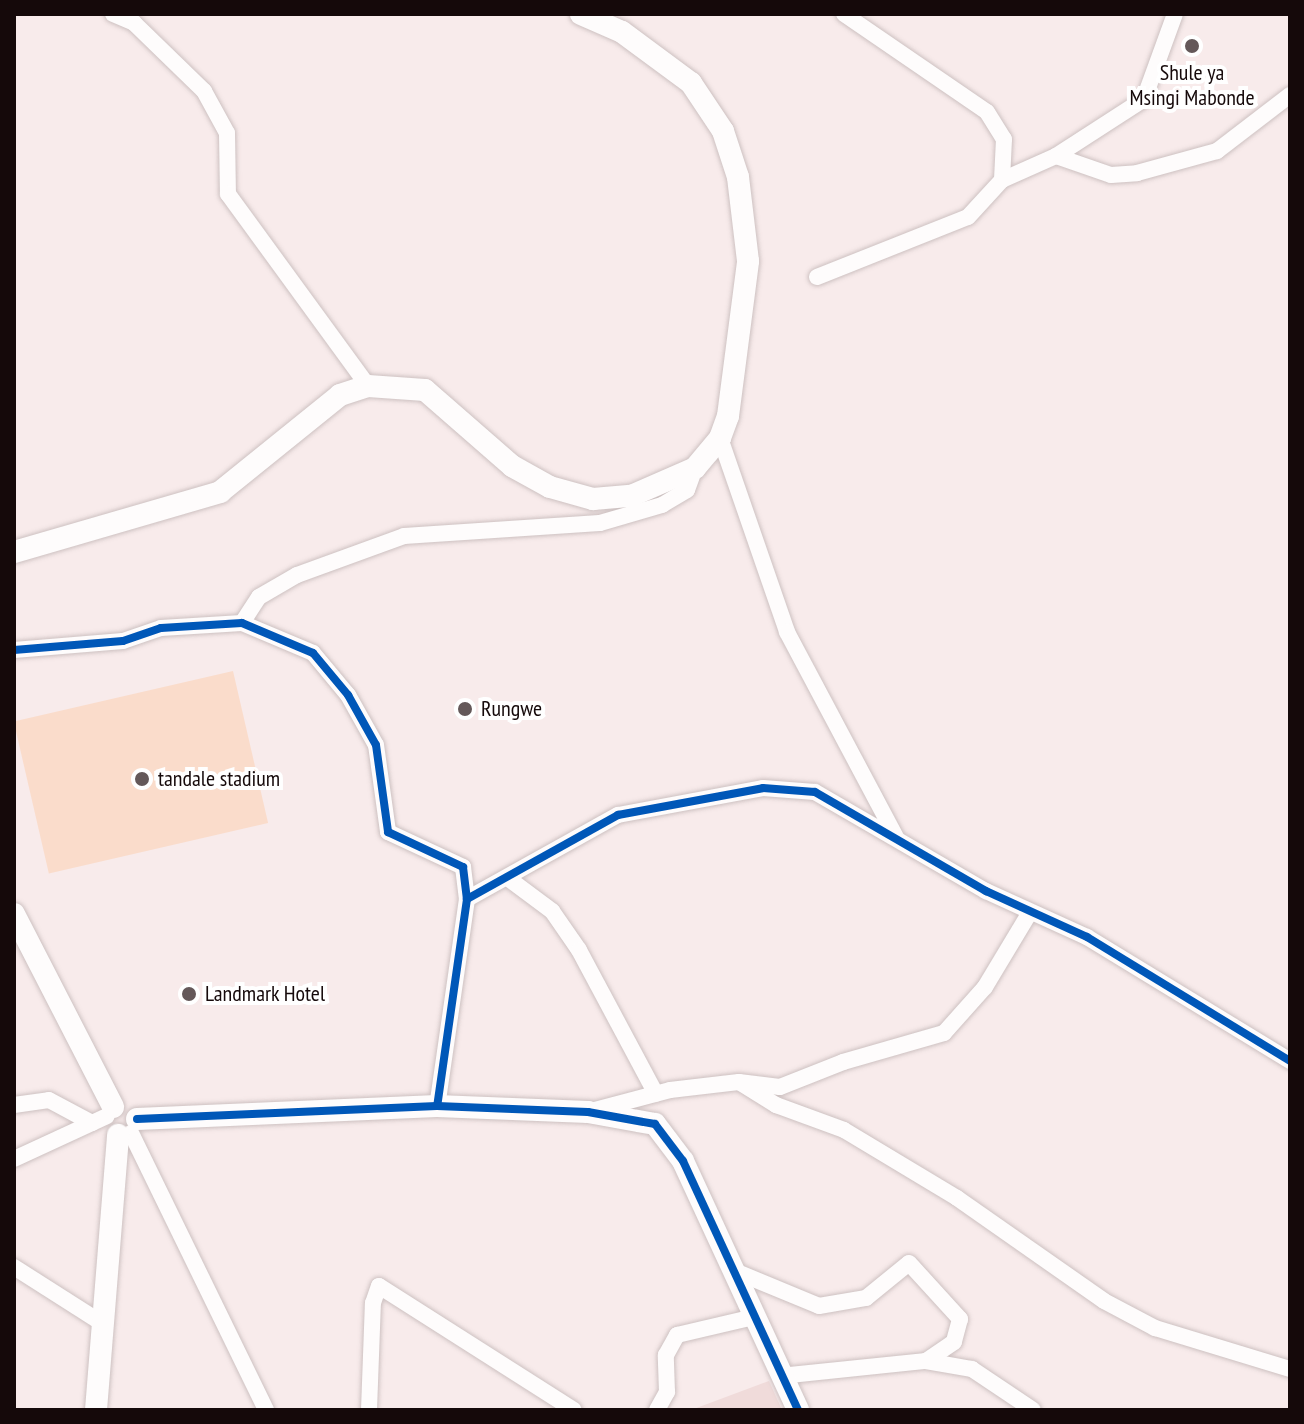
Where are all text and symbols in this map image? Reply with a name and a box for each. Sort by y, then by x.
marker: Shule ya Msingi Mabonde [1183,37,1201,55]
place label: Shule ya Msingi Mabonde [1130,59,1254,110]
place label: Rungwe [481,696,542,722]
marker: Rungwe [456,700,474,718]
place label: tandale stadium [158,766,280,792]
marker: tandale stadium [133,770,151,788]
place label: Landmark Hotel [205,981,326,1007]
marker: Landmark Hotel [180,985,198,1003]

